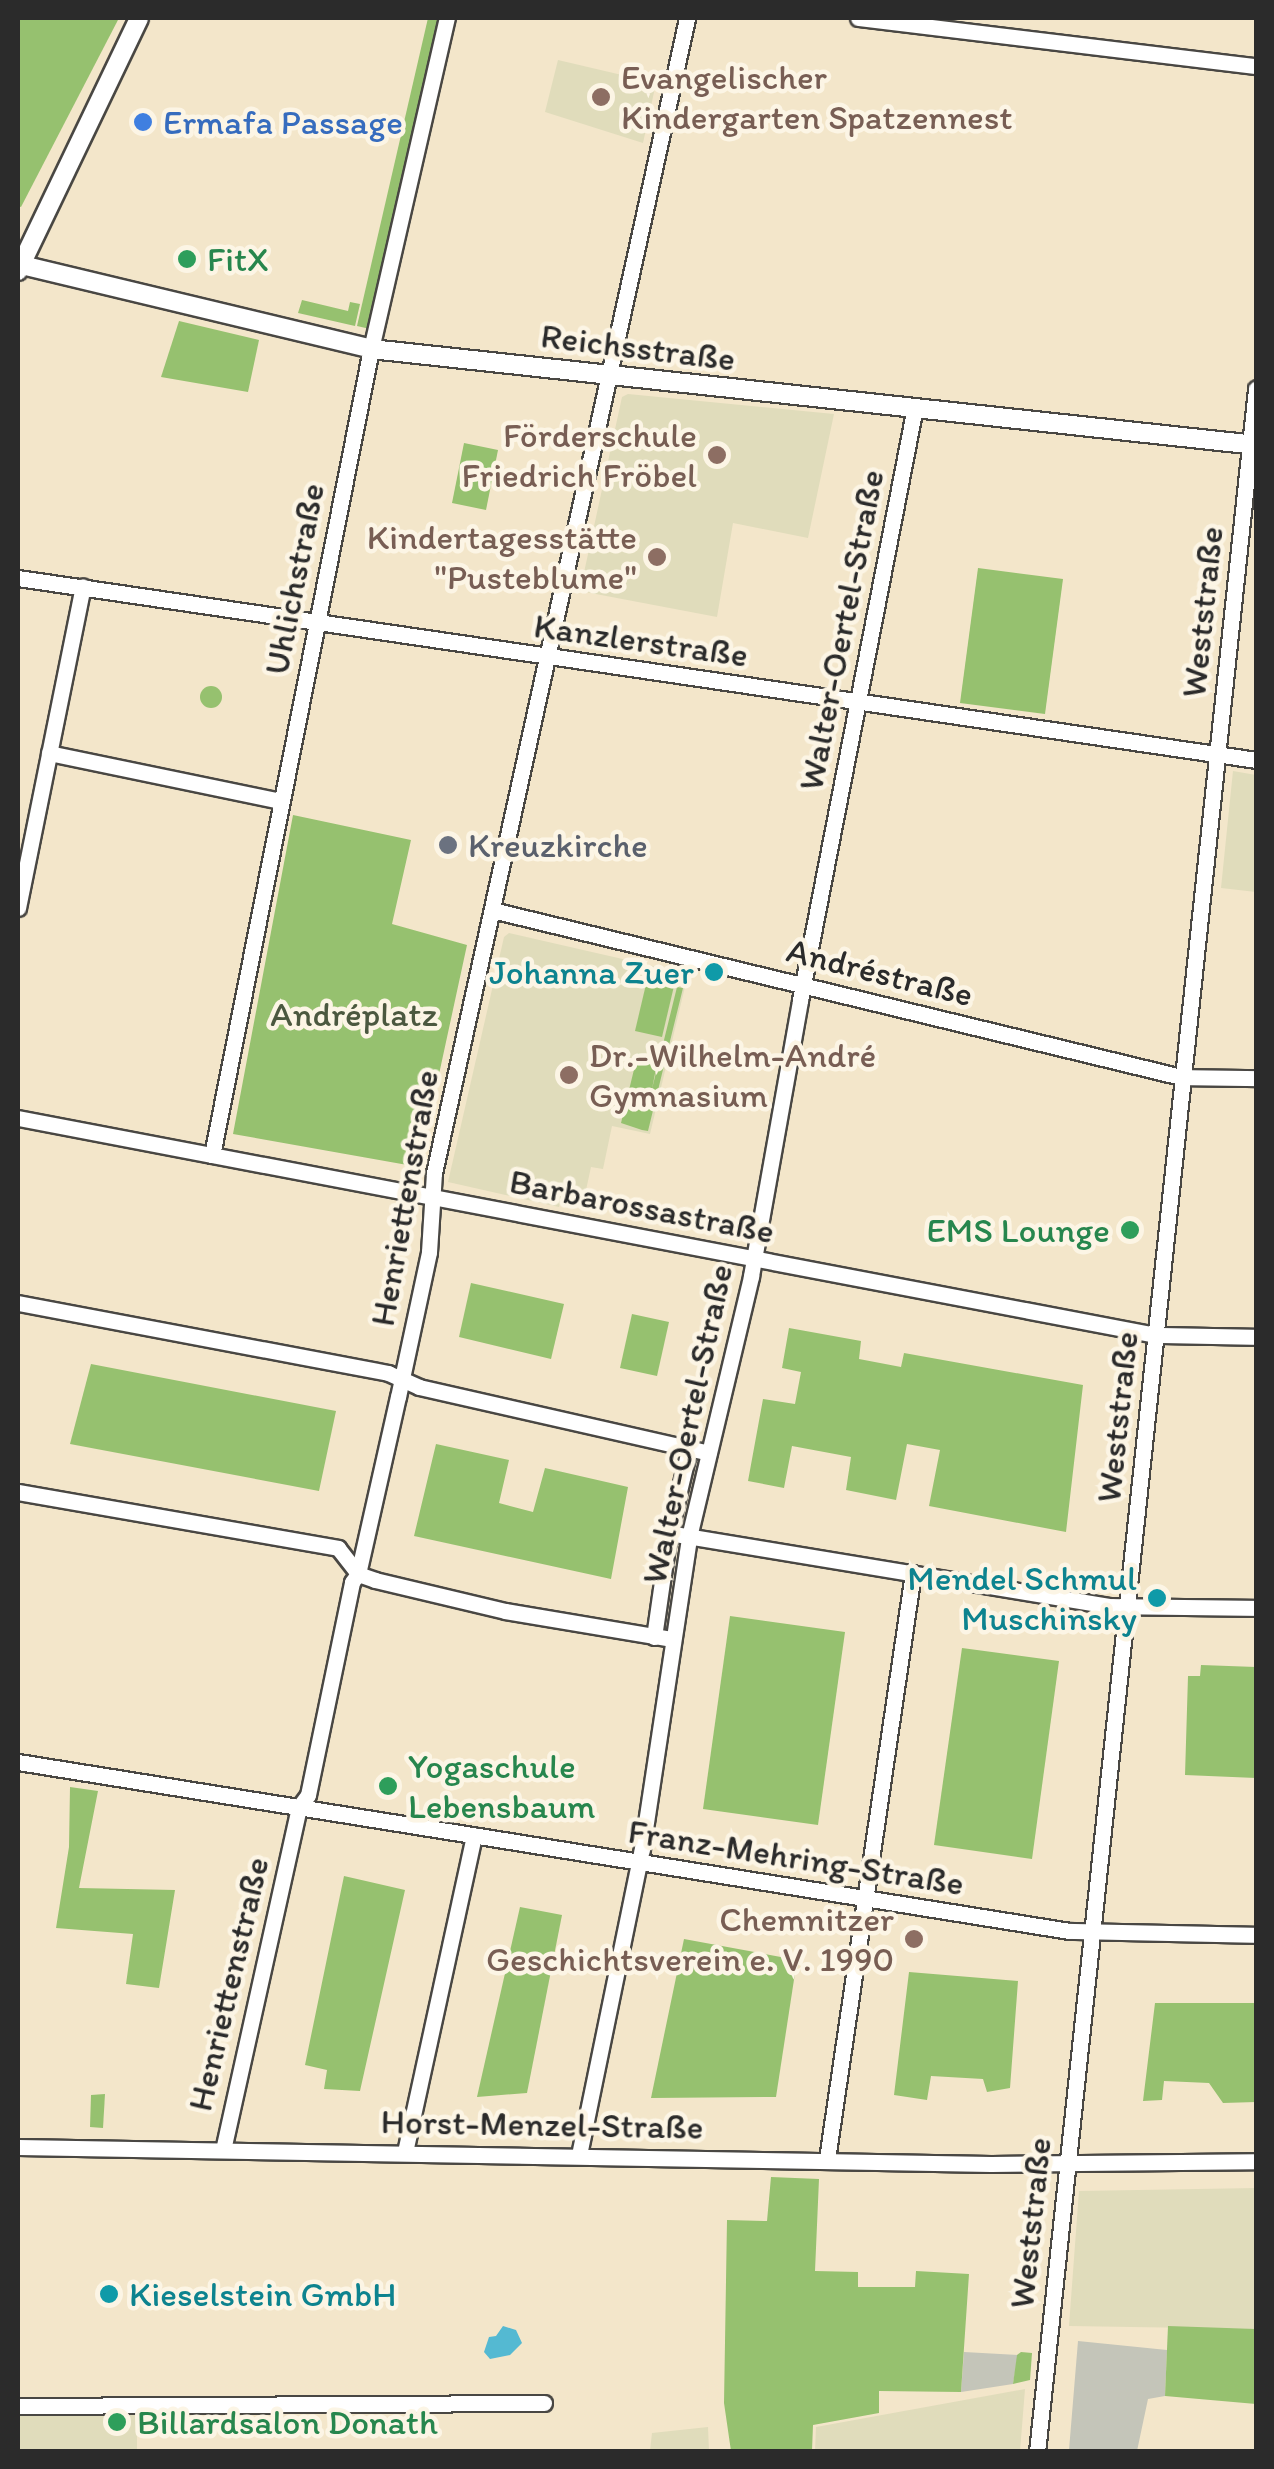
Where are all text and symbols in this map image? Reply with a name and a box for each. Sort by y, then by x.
place label: Evangelischer Kindergarten Spatzennest [621,56,1015,138]
marker: Evangelischer Kindergarten Spatzennest [590,86,612,108]
place label: Ermafa Passage [163,101,401,143]
marker: Ermafa Passage [132,111,154,133]
place label: FitX [207,238,268,280]
marker: FitX [176,248,198,270]
street label: Reichsstraße [538,314,738,380]
place label: Förderschule Friedrich Fröbel [462,414,697,496]
marker: Förderschule Friedrich Fröbel [706,444,728,466]
street label: Walter-Oertel-Straße [789,466,893,794]
street label: Uhlichstraße [255,480,333,678]
place label: Kindertagesstätte "Pusteblume" [367,516,637,598]
street label: Weststraße [1172,524,1232,700]
marker: Kindertagesstätte "Pusteblume" [646,546,668,568]
street label: Kanzlerstraße [531,604,751,676]
place label: Kreuzkirche [468,824,648,866]
marker: Kreuzkirche [437,834,459,856]
street label: Andréstraße [783,929,977,1015]
place label: Johanna Zuer [489,951,694,993]
marker: Johanna Zuer [703,961,725,983]
park label: Andréplatz [270,993,438,1035]
place label: Dr.-Wilhelm-André Gymnasium [589,1034,876,1116]
marker: Dr.-Wilhelm-André Gymnasium [558,1064,580,1086]
street label: Henriettenstraße [361,1067,447,1329]
street label: Barbarossastraße [506,1160,778,1252]
place label: EMS Lounge [926,1209,1110,1251]
marker: EMS Lounge [1119,1219,1141,1241]
street label: Walter-Oertel-Straße [633,1260,741,1588]
street label: Weststraße [1087,1329,1147,1505]
place label: Mendel Schmul Muschinsky [907,1557,1137,1639]
marker: Mendel Schmul Muschinsky [1146,1587,1168,1609]
place label: Yogaschule Lebensbaum [408,1745,595,1827]
marker: Yogaschule Lebensbaum [377,1775,399,1797]
street label: Franz-Mehring-Straße [625,1810,967,1904]
street label: Henriettenstraße [178,1853,278,2115]
place label: Chemnitzer Geschichtsverein e. V. 1990 [486,1898,894,1980]
marker: Chemnitzer Geschichtsverein e. V. 1990 [903,1928,925,1950]
street label: Horst-Menzel-Straße [380,2100,704,2148]
street label: Weststraße [1000,2135,1060,2311]
place label: Kieselstein GmbH [129,2273,396,2315]
marker: Kieselstein GmbH [98,2283,120,2305]
place label: Billardsalon Donath [137,2401,438,2443]
marker: Billardsalon Donath [106,2411,128,2433]

